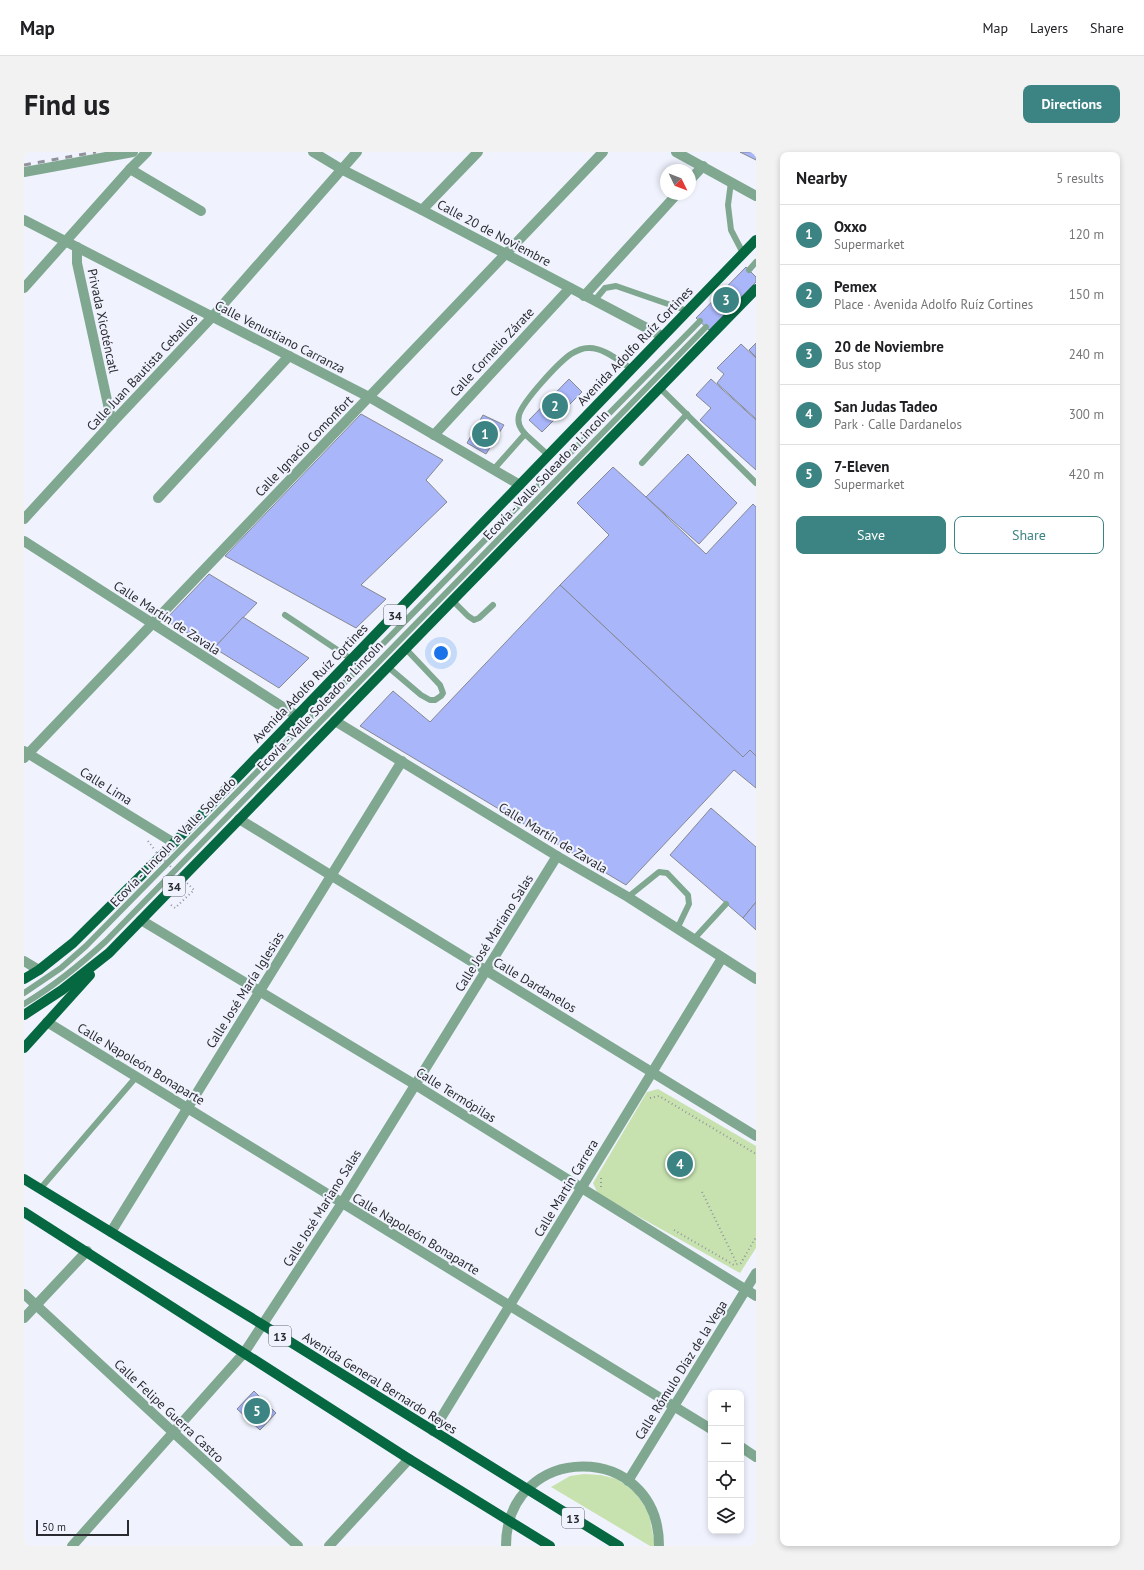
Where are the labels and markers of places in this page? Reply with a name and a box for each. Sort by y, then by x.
pin: 3 [713,285,739,315]
pin: 2 [542,391,568,421]
pin: 1 [472,419,498,449]
pin: 4 [667,1149,693,1179]
pin: 5 [244,1396,270,1426]

